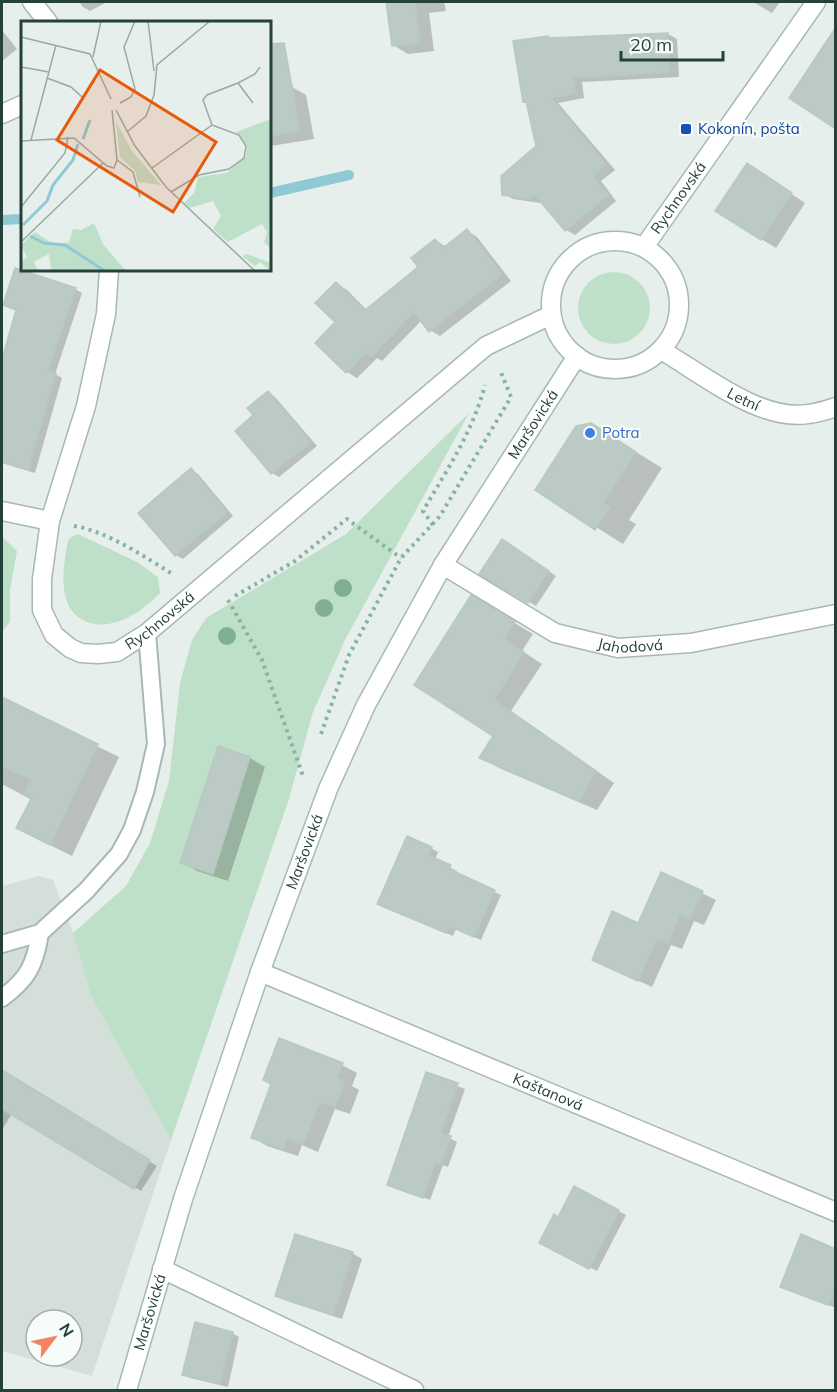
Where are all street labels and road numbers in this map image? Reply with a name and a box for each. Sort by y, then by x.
street label: Rychnovská [646,158,710,237]
street label: Letní [724,383,764,415]
street label: Maršovická [503,386,562,462]
street label: Rychnovská [121,587,198,654]
street label: Jahodová [596,633,664,657]
street label: Maršovická [282,811,327,892]
street label: Kaštanová [510,1068,586,1115]
street label: Maršovická [129,1272,170,1353]

